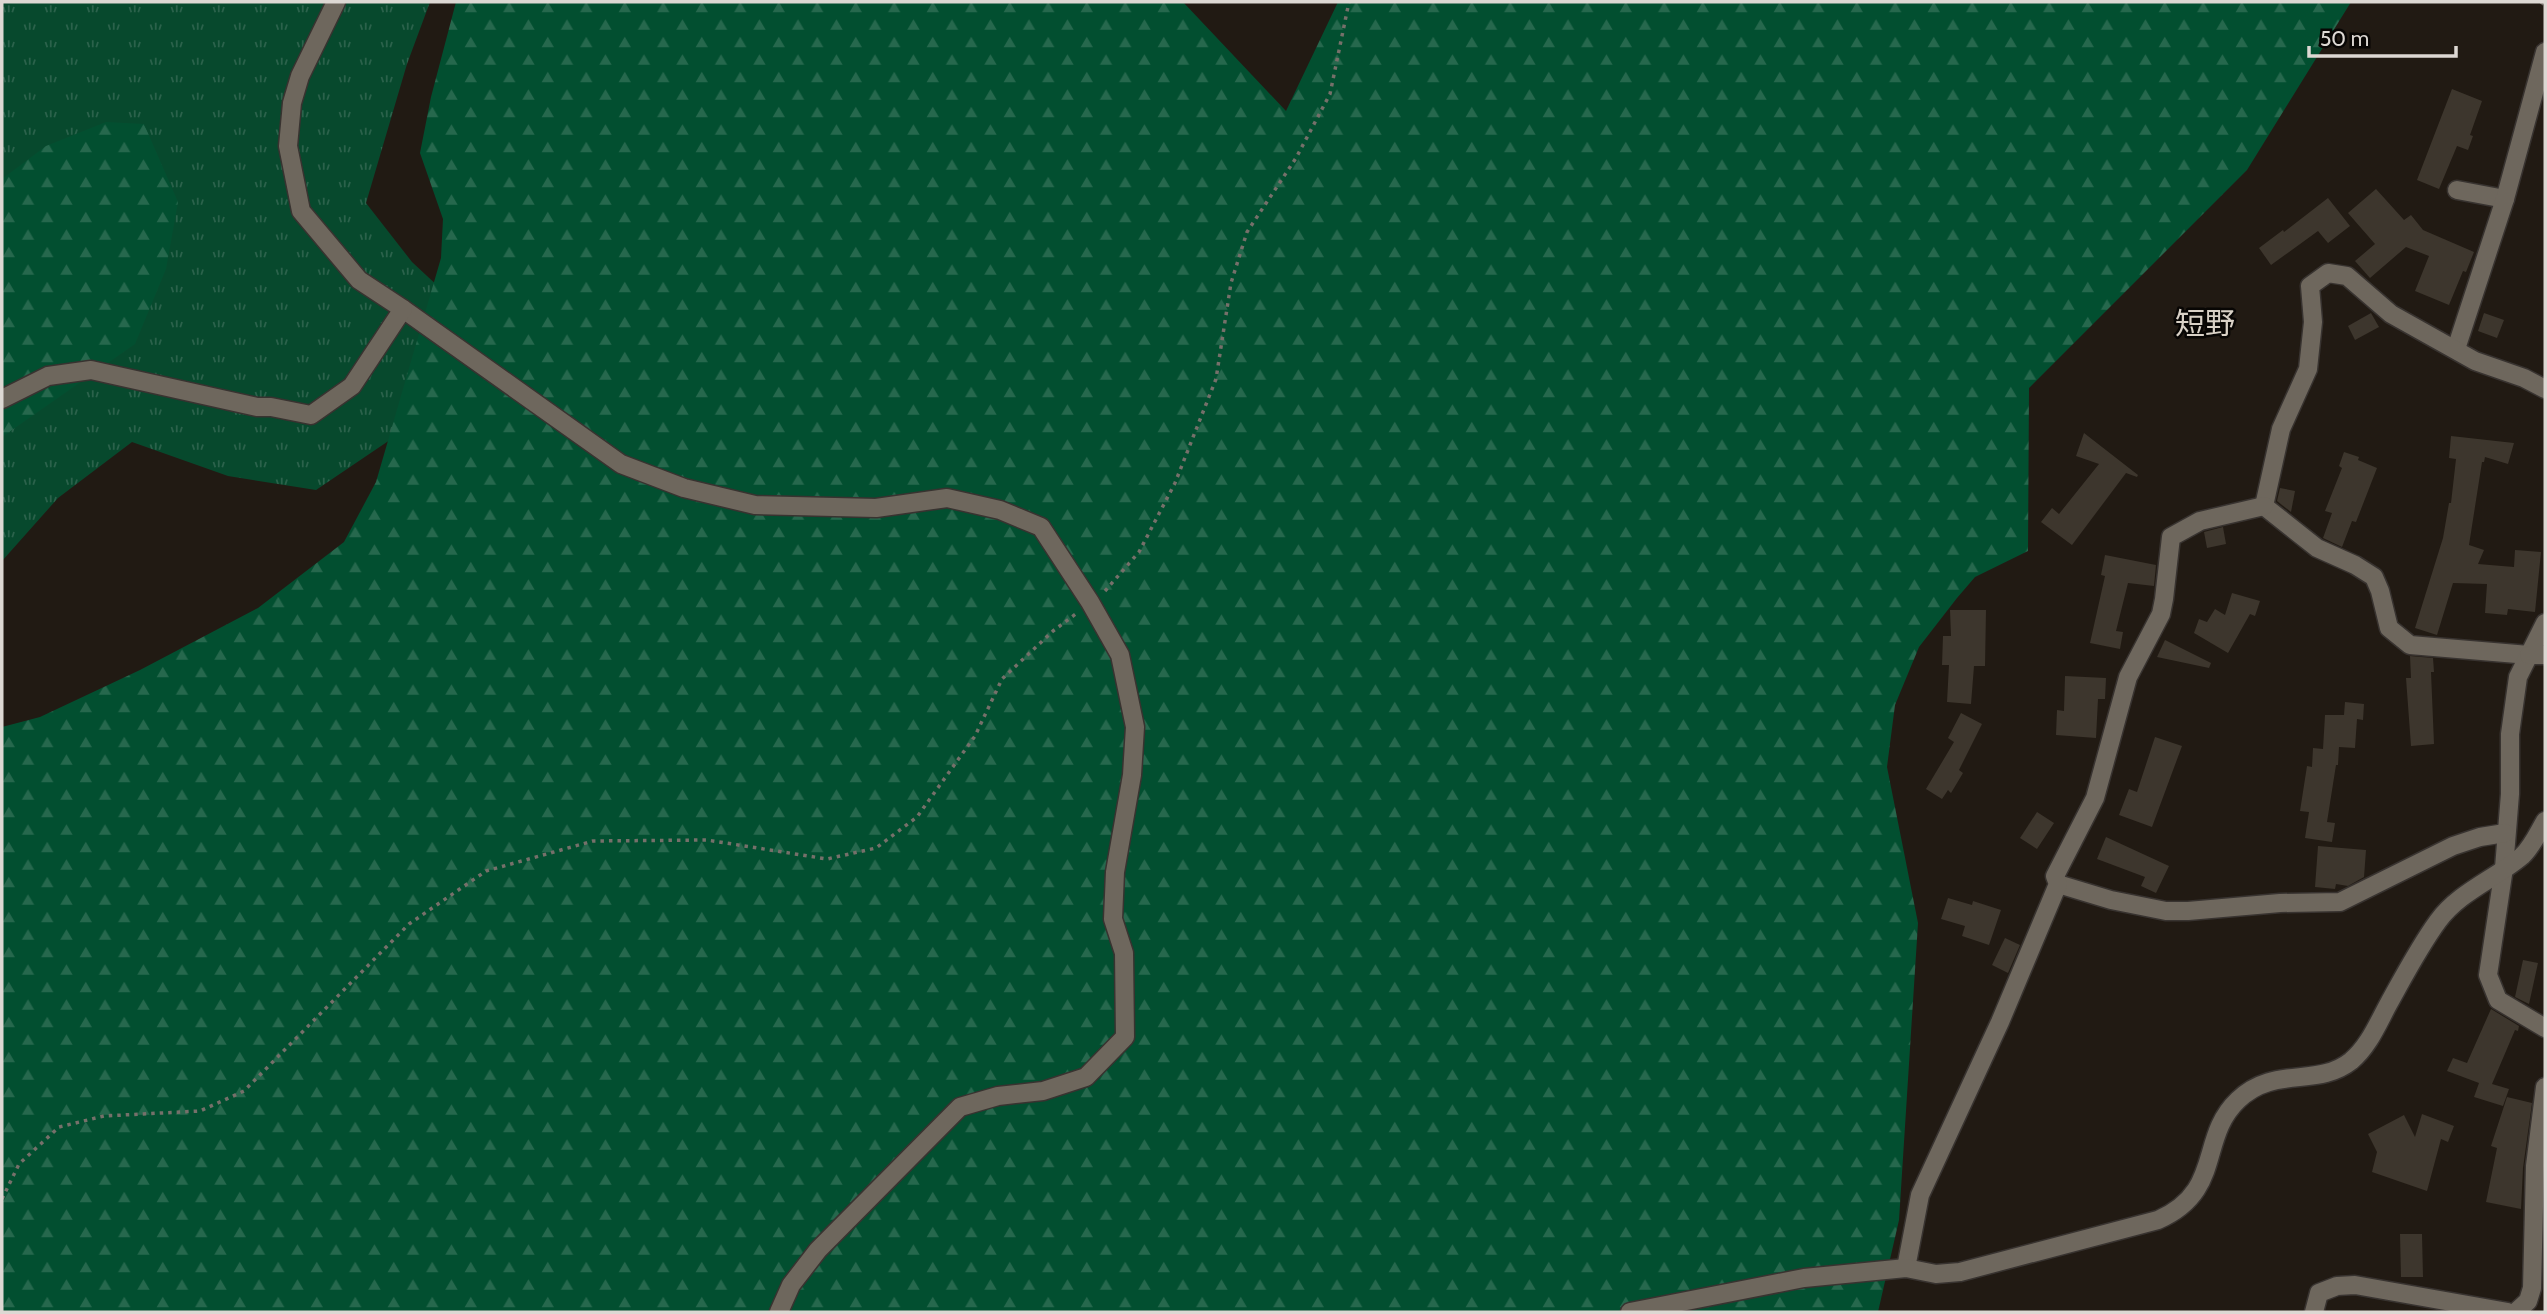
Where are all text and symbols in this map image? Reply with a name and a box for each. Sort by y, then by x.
scale bar [2309,14,2456,58]
text: 50 m [2320,26,2369,51]
district label: 短野 [2175,305,2235,342]

